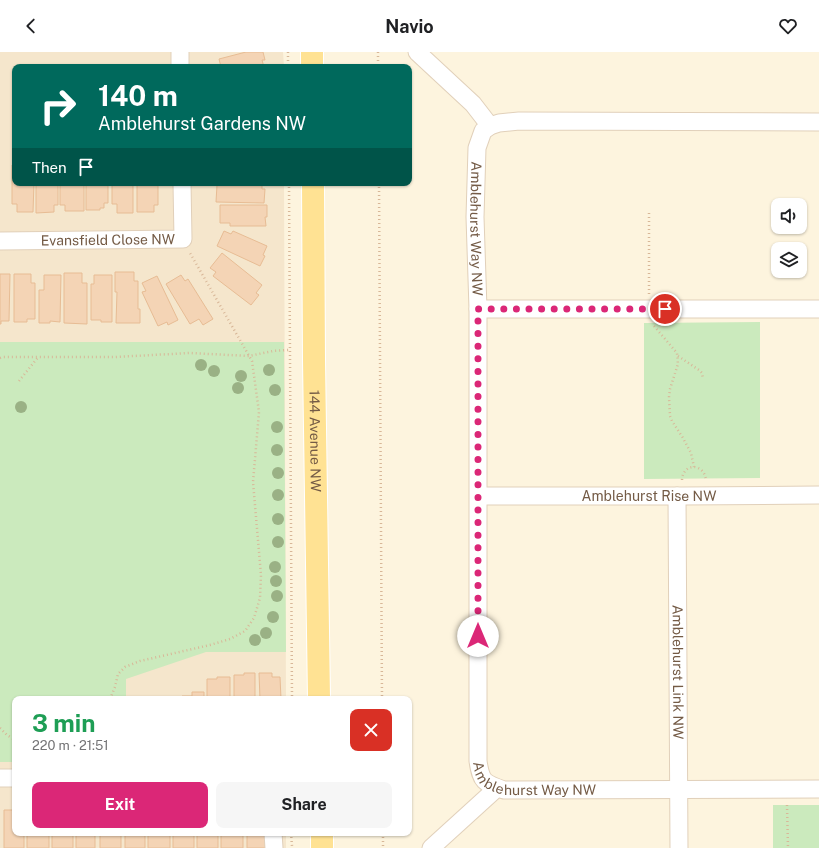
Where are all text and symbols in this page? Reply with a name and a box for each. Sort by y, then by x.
icon: back [20,15,42,37]
icon: heart [777,15,799,37]
text: Navio [385,16,434,37]
text: 140 m [98,79,178,112]
icon: right [32,80,84,132]
text: Amblehurst Gardens NW [98,113,306,134]
icon: arrive [75,156,97,178]
text: Then [32,159,67,176]
street label: Amblehurst Way NW [467,161,486,297]
map controls [771,198,807,278]
button: sound [771,198,807,234]
street label: Evansfield Close NW [41,231,176,249]
button: layers [771,242,807,278]
pin [648,292,682,326]
icon: arrive [654,298,676,320]
street label: 144 Avenue NW [306,390,324,493]
street label: Amblehurst Rise NW [582,488,717,504]
street label: Amblehurst Link NW [670,605,686,740]
position arrow [457,615,499,657]
text: 3 min [32,709,96,737]
button: close [350,709,392,751]
text: 220 m · 21:51 [32,738,109,753]
street label: Amblehurst Way NW [470,760,597,798]
button: Exit [32,782,208,828]
button: Share [216,782,392,828]

